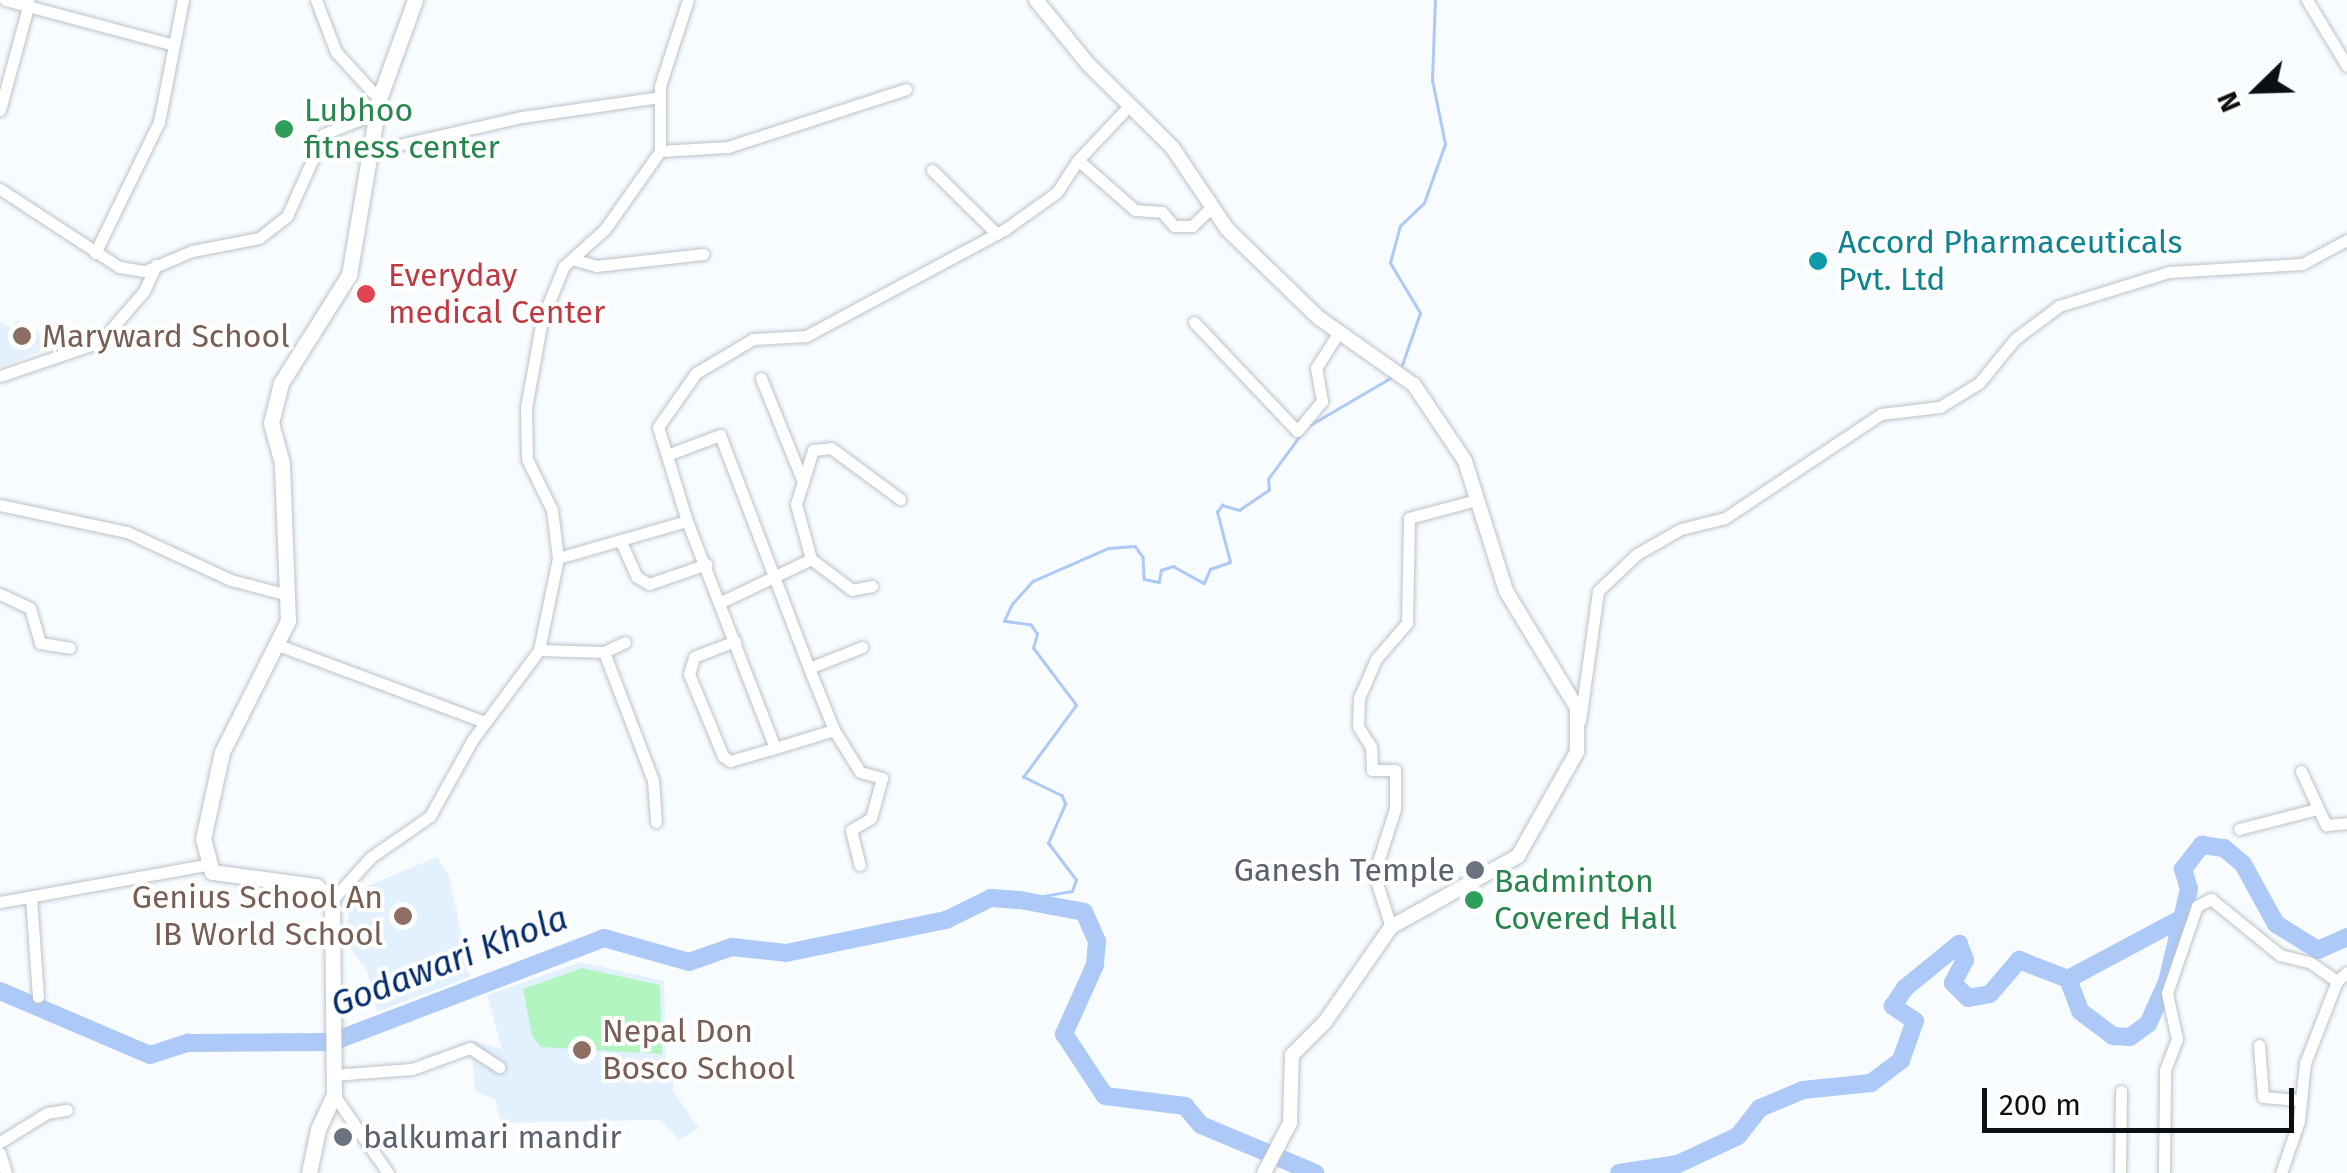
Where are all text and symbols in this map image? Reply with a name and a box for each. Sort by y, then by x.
north arrow [2207,40,2307,140]
text: N [2210,87,2248,117]
place label: Lubhoo fitness center [304,92,500,167]
marker: Lubhoo fitness center [273,118,295,140]
place label: Accord Pharmaceuticals Pvt. Ltd [1838,224,2182,299]
marker: Accord Pharmaceuticals Pvt. Ltd [1807,250,1829,272]
place label: Everyday medical Center [388,257,605,332]
marker: Everyday medical Center [353,281,379,307]
place label: Maryward School [42,317,290,355]
marker: Maryward School [11,325,33,347]
place label: Ganesh Temple [1234,851,1455,889]
marker: Ganesh Temple [1464,859,1486,881]
place label: Badminton Covered Hall [1494,863,1677,938]
place label: Genius School An IB World School [132,879,383,954]
marker: Badminton Covered Hall [1463,889,1485,911]
water label: Godawari Khola [325,897,573,1025]
marker: Genius School An IB World School [392,905,414,927]
place label: Nepal Don Bosco School [602,1013,795,1088]
marker: Nepal Don Bosco School [571,1039,593,1061]
scale bar [1987,1068,2300,1130]
text: 200 m [1999,1087,2081,1123]
place label: balkumari mandir [363,1118,622,1156]
marker: balkumari mandir [332,1126,354,1148]

